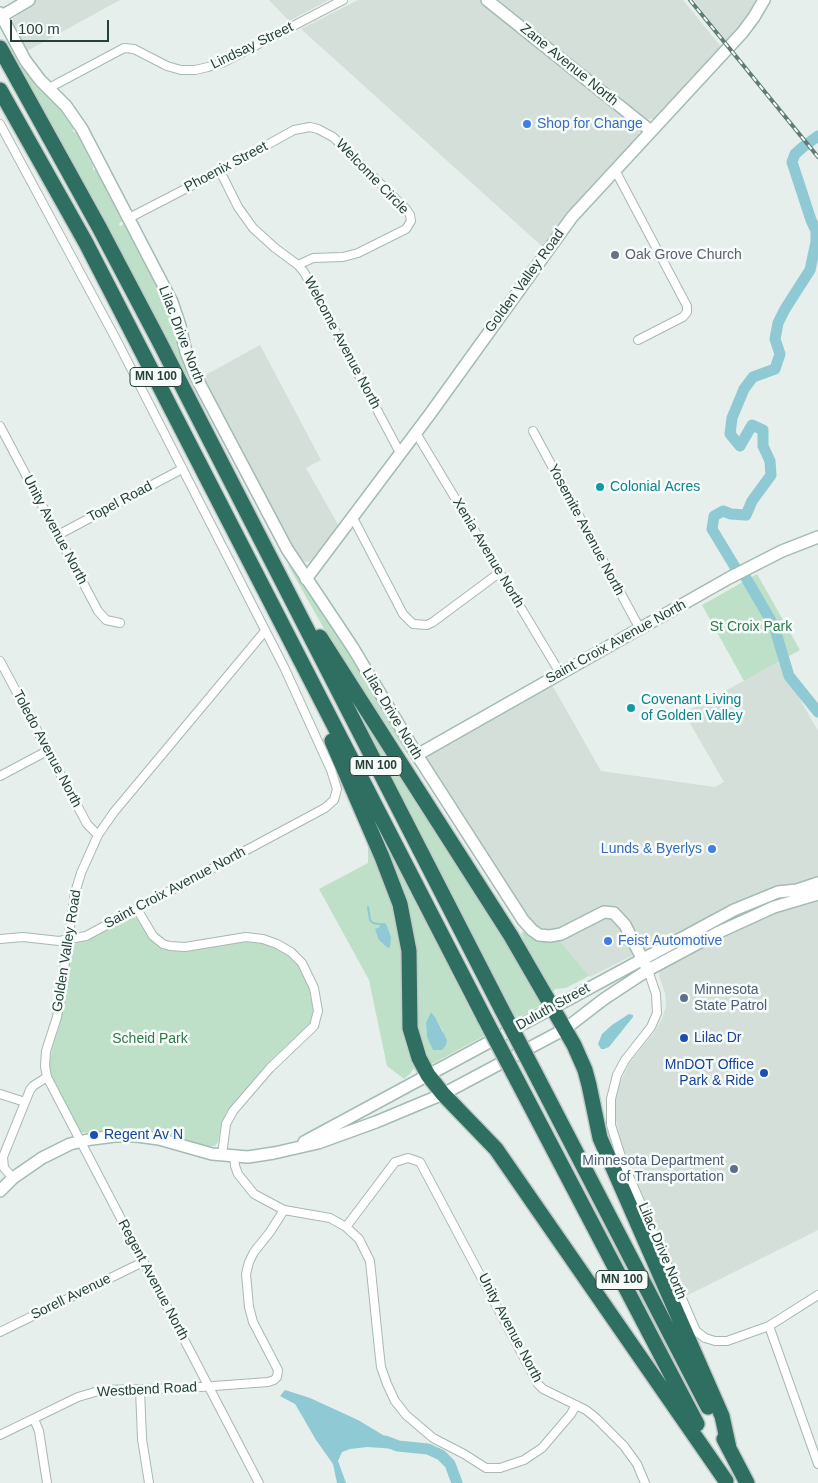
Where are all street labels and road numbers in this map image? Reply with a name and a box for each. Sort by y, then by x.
street label: Lindsay Street [208,19,296,73]
street label: Zane Avenue North [517,20,621,110]
street label: Welcome Circle [332,136,412,218]
street label: Phoenix Street [182,138,270,196]
street label: Golden Valley Road [482,226,568,336]
street label: Welcome Avenue North [300,274,384,412]
street label: Lilac Drive North [155,284,207,386]
road number: MN 100 [130,368,182,387]
street label: Yosemite Avenue North [544,461,628,599]
street label: Unity Avenue North [19,473,91,587]
street label: Topel Road [85,478,155,526]
street label: Xenia Avenue North [449,495,527,611]
street label: Saint Croix Avenue North [543,596,689,688]
street label: Lilac Drive North [358,665,426,763]
street label: Toledo Avenue North [9,687,85,811]
road number: MN 100 [350,756,402,776]
street label: Saint Croix Avenue North [101,844,249,932]
street label: Golden Valley Road [49,889,85,1013]
street label: Duluth Street [513,980,593,1034]
street label: Lilac Drive North [634,1200,690,1302]
street label: Regent Avenue North [114,1217,192,1343]
street label: Sorell Avenue [28,1270,114,1324]
road number: MN 100 [596,1270,648,1290]
street label: Unity Avenue North [474,1271,546,1385]
street label: Westbend Road [97,1379,197,1401]

